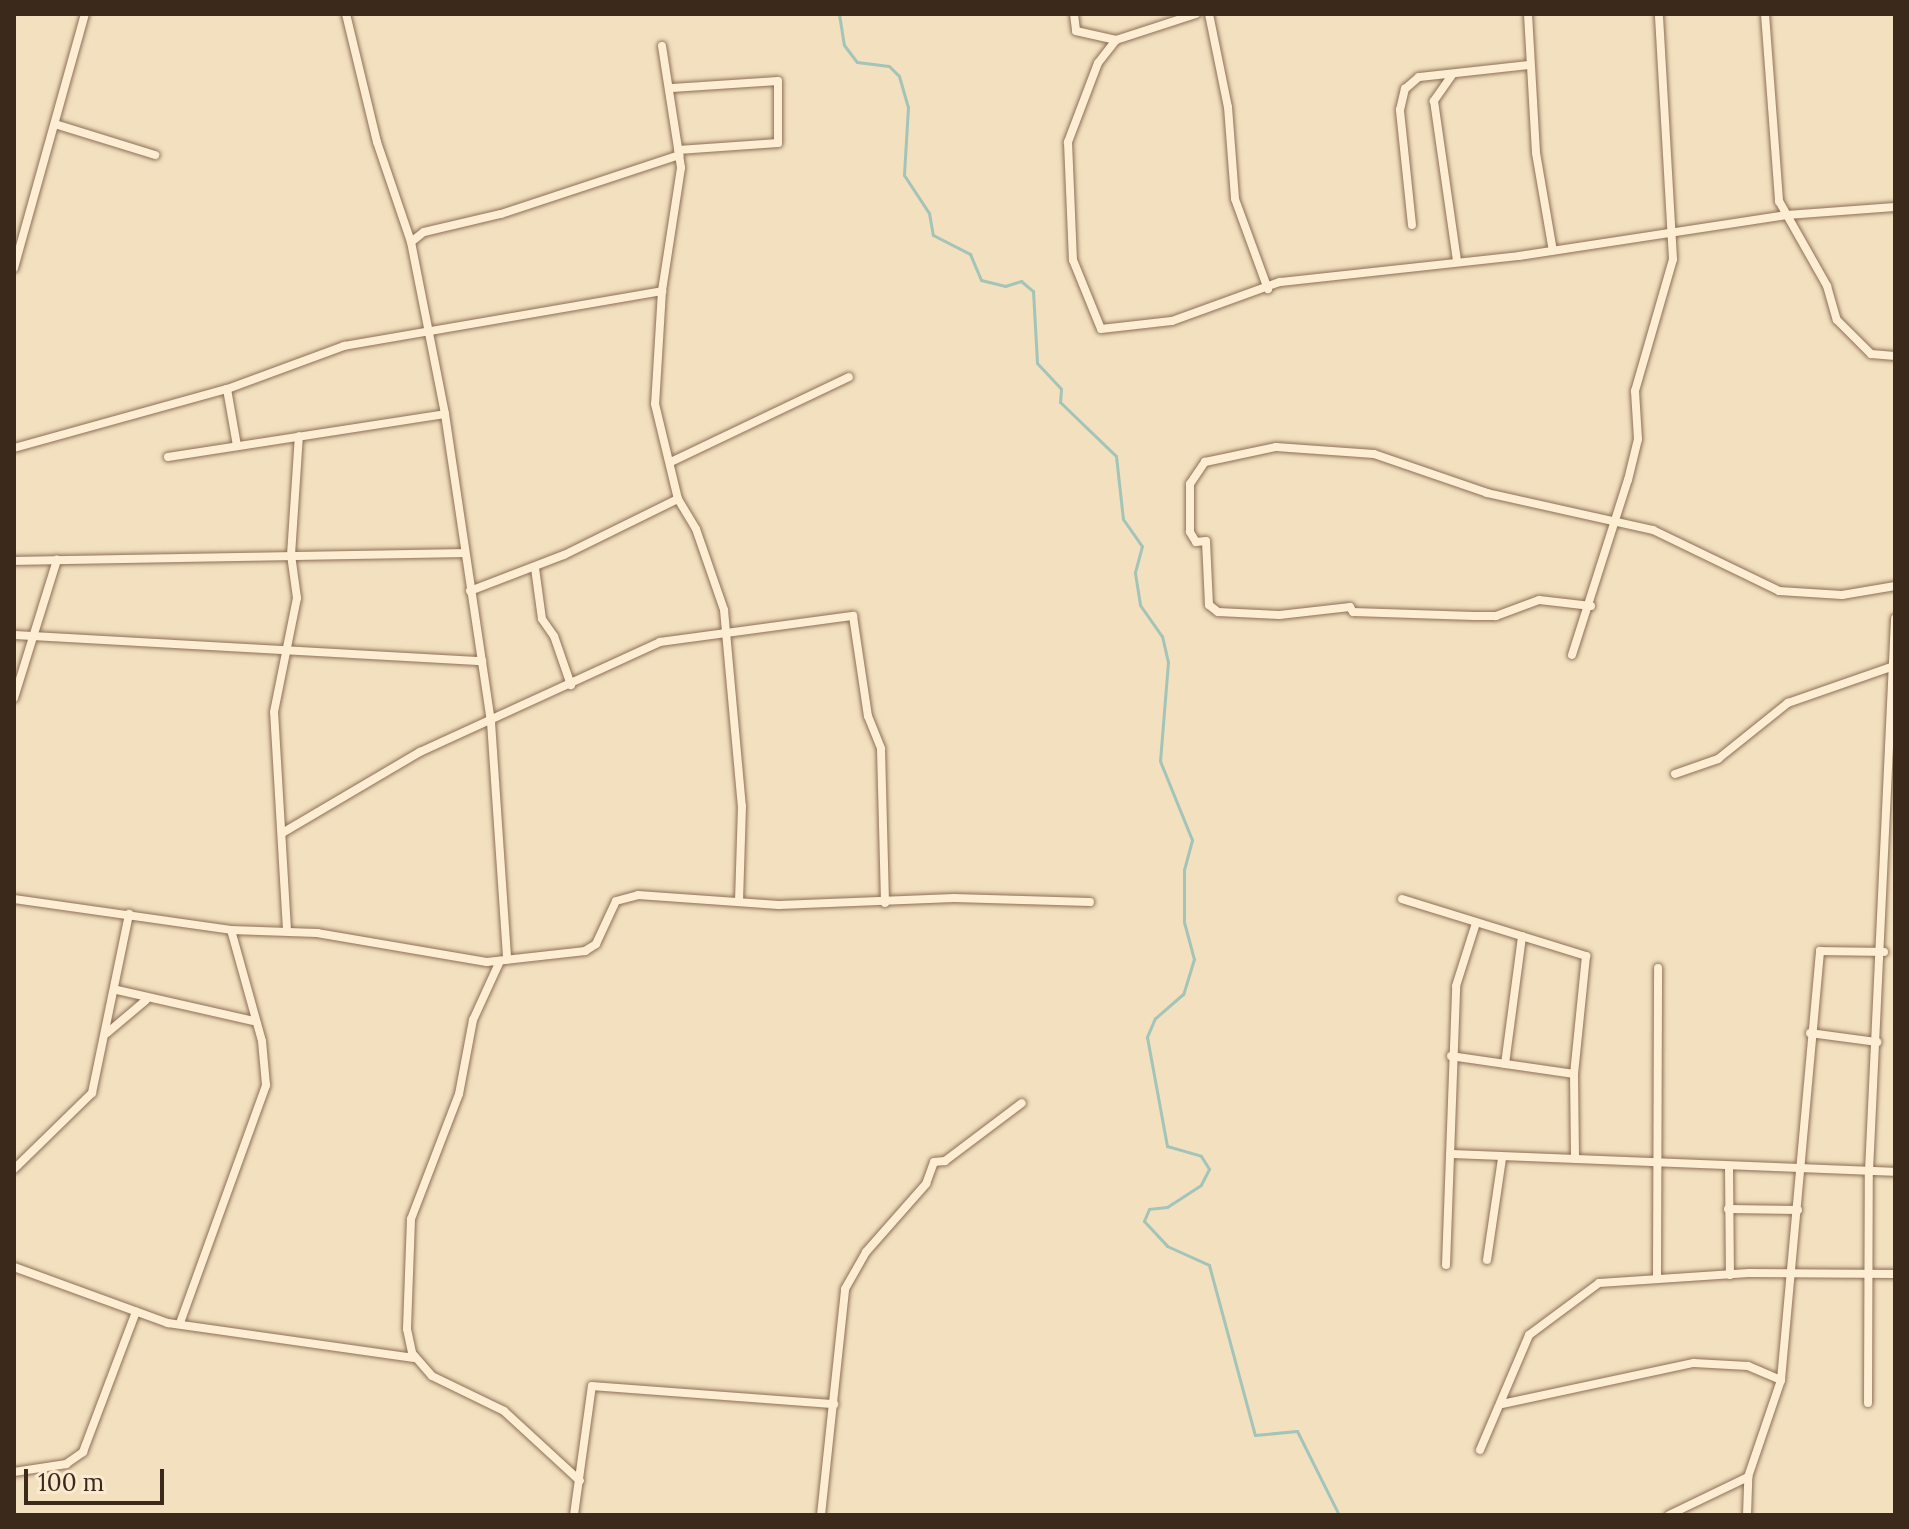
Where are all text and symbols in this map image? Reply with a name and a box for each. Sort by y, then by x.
scale bar [28,1453,168,1503]
text: 100 m [38,1467,104,1498]

